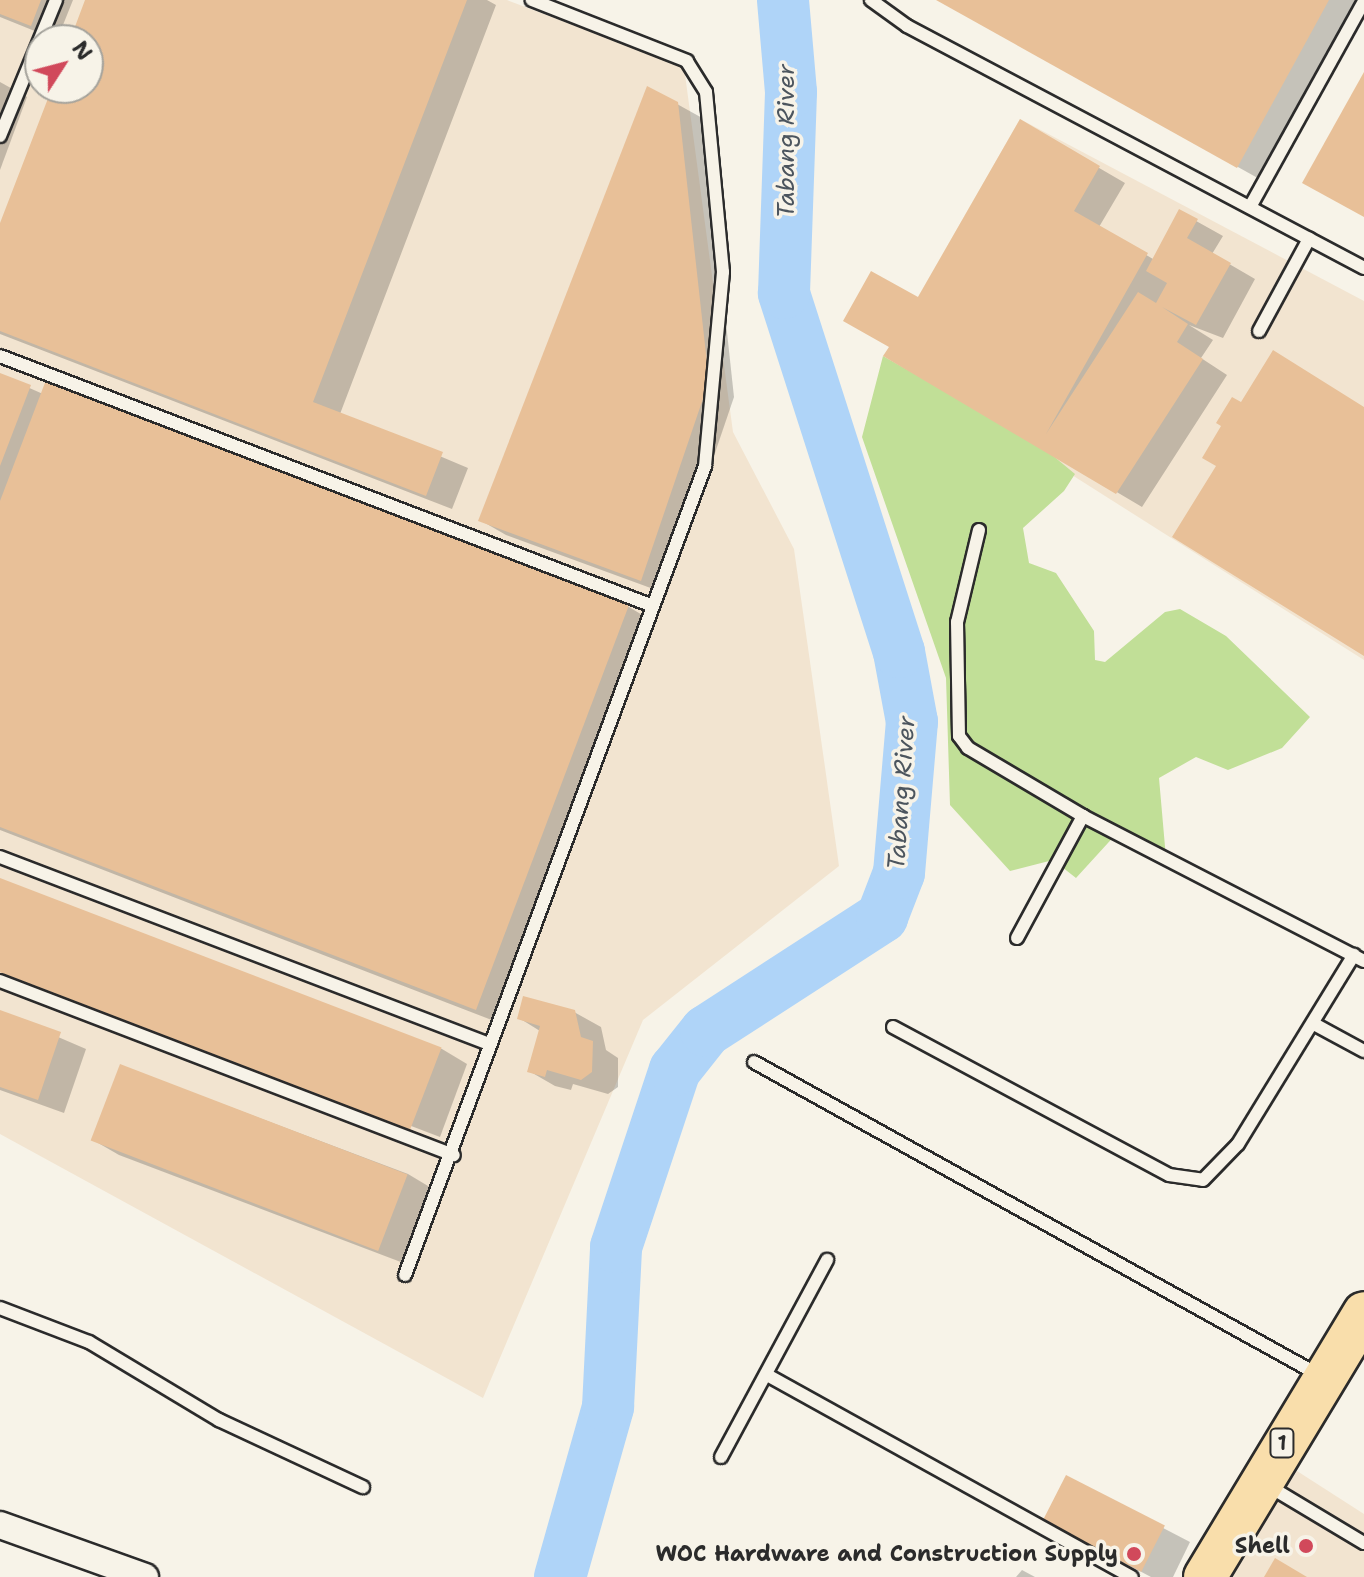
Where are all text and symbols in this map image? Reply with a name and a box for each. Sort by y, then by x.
north arrow [24,24,104,104]
text: N [65,35,99,66]
water label: Tabang River [773,64,801,218]
water label: Tabang River [882,715,922,871]
road number: 1 [1268,1427,1296,1459]
place label: Shell [1235,1533,1290,1559]
marker: Shell [1297,1537,1315,1555]
place label: WOC Hardware and Construction Supply [656,1541,1118,1567]
marker: WOC Hardware and Construction Supply [1125,1545,1143,1563]

